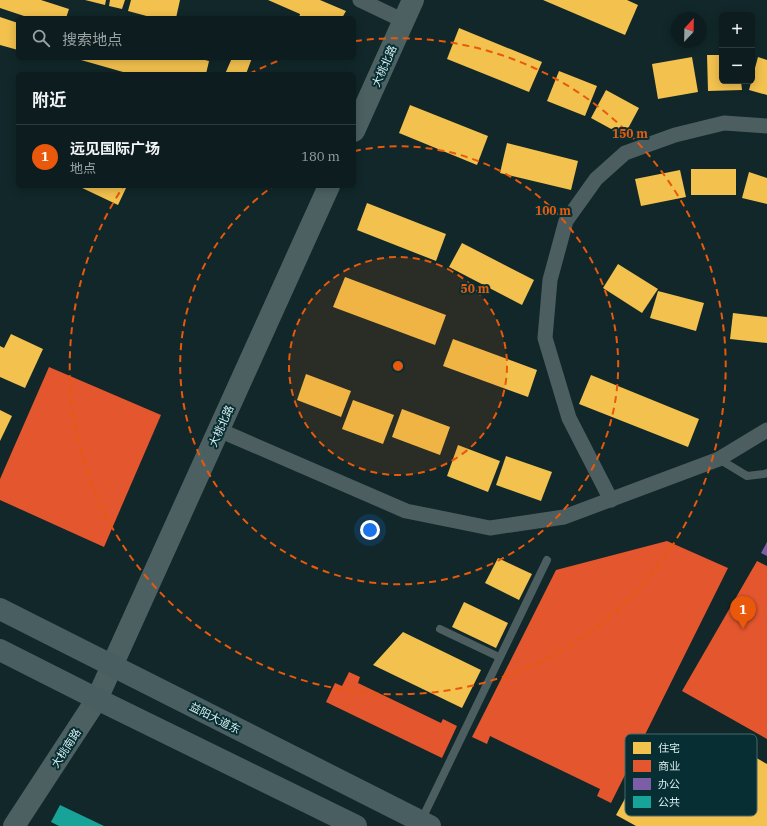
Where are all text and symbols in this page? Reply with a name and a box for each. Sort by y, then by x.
north arrow [671,12,707,48]
map controls [719,12,755,84]
button: + [719,12,755,48]
search box [16,16,356,60]
icon: search [30,27,52,49]
text: 搜索地点 [62,30,122,49]
street label: 大桃北路 [369,43,399,89]
button: − [719,48,755,84]
text: 附近 [32,89,66,111]
text: 150 m [612,126,648,141]
text: 远见国际广场 [70,139,160,158]
text: 1 [41,148,49,165]
text: 180 m [301,148,340,165]
text: 地点 [70,160,96,177]
text: 100 m [535,203,571,218]
text: 50 m [461,281,490,296]
centre of rings [391,359,405,373]
street label: 大桃北路 [206,403,236,449]
your location [360,520,380,540]
pin: 1 [730,596,756,629]
street label: 益阳大道东 [187,699,243,737]
street label: 大桃南路 [48,726,84,770]
legend [625,734,757,816]
text: 住宅 [658,741,680,755]
text: 商业 [658,759,680,773]
text: 办公 [658,777,680,791]
text: 公共 [658,795,680,809]

